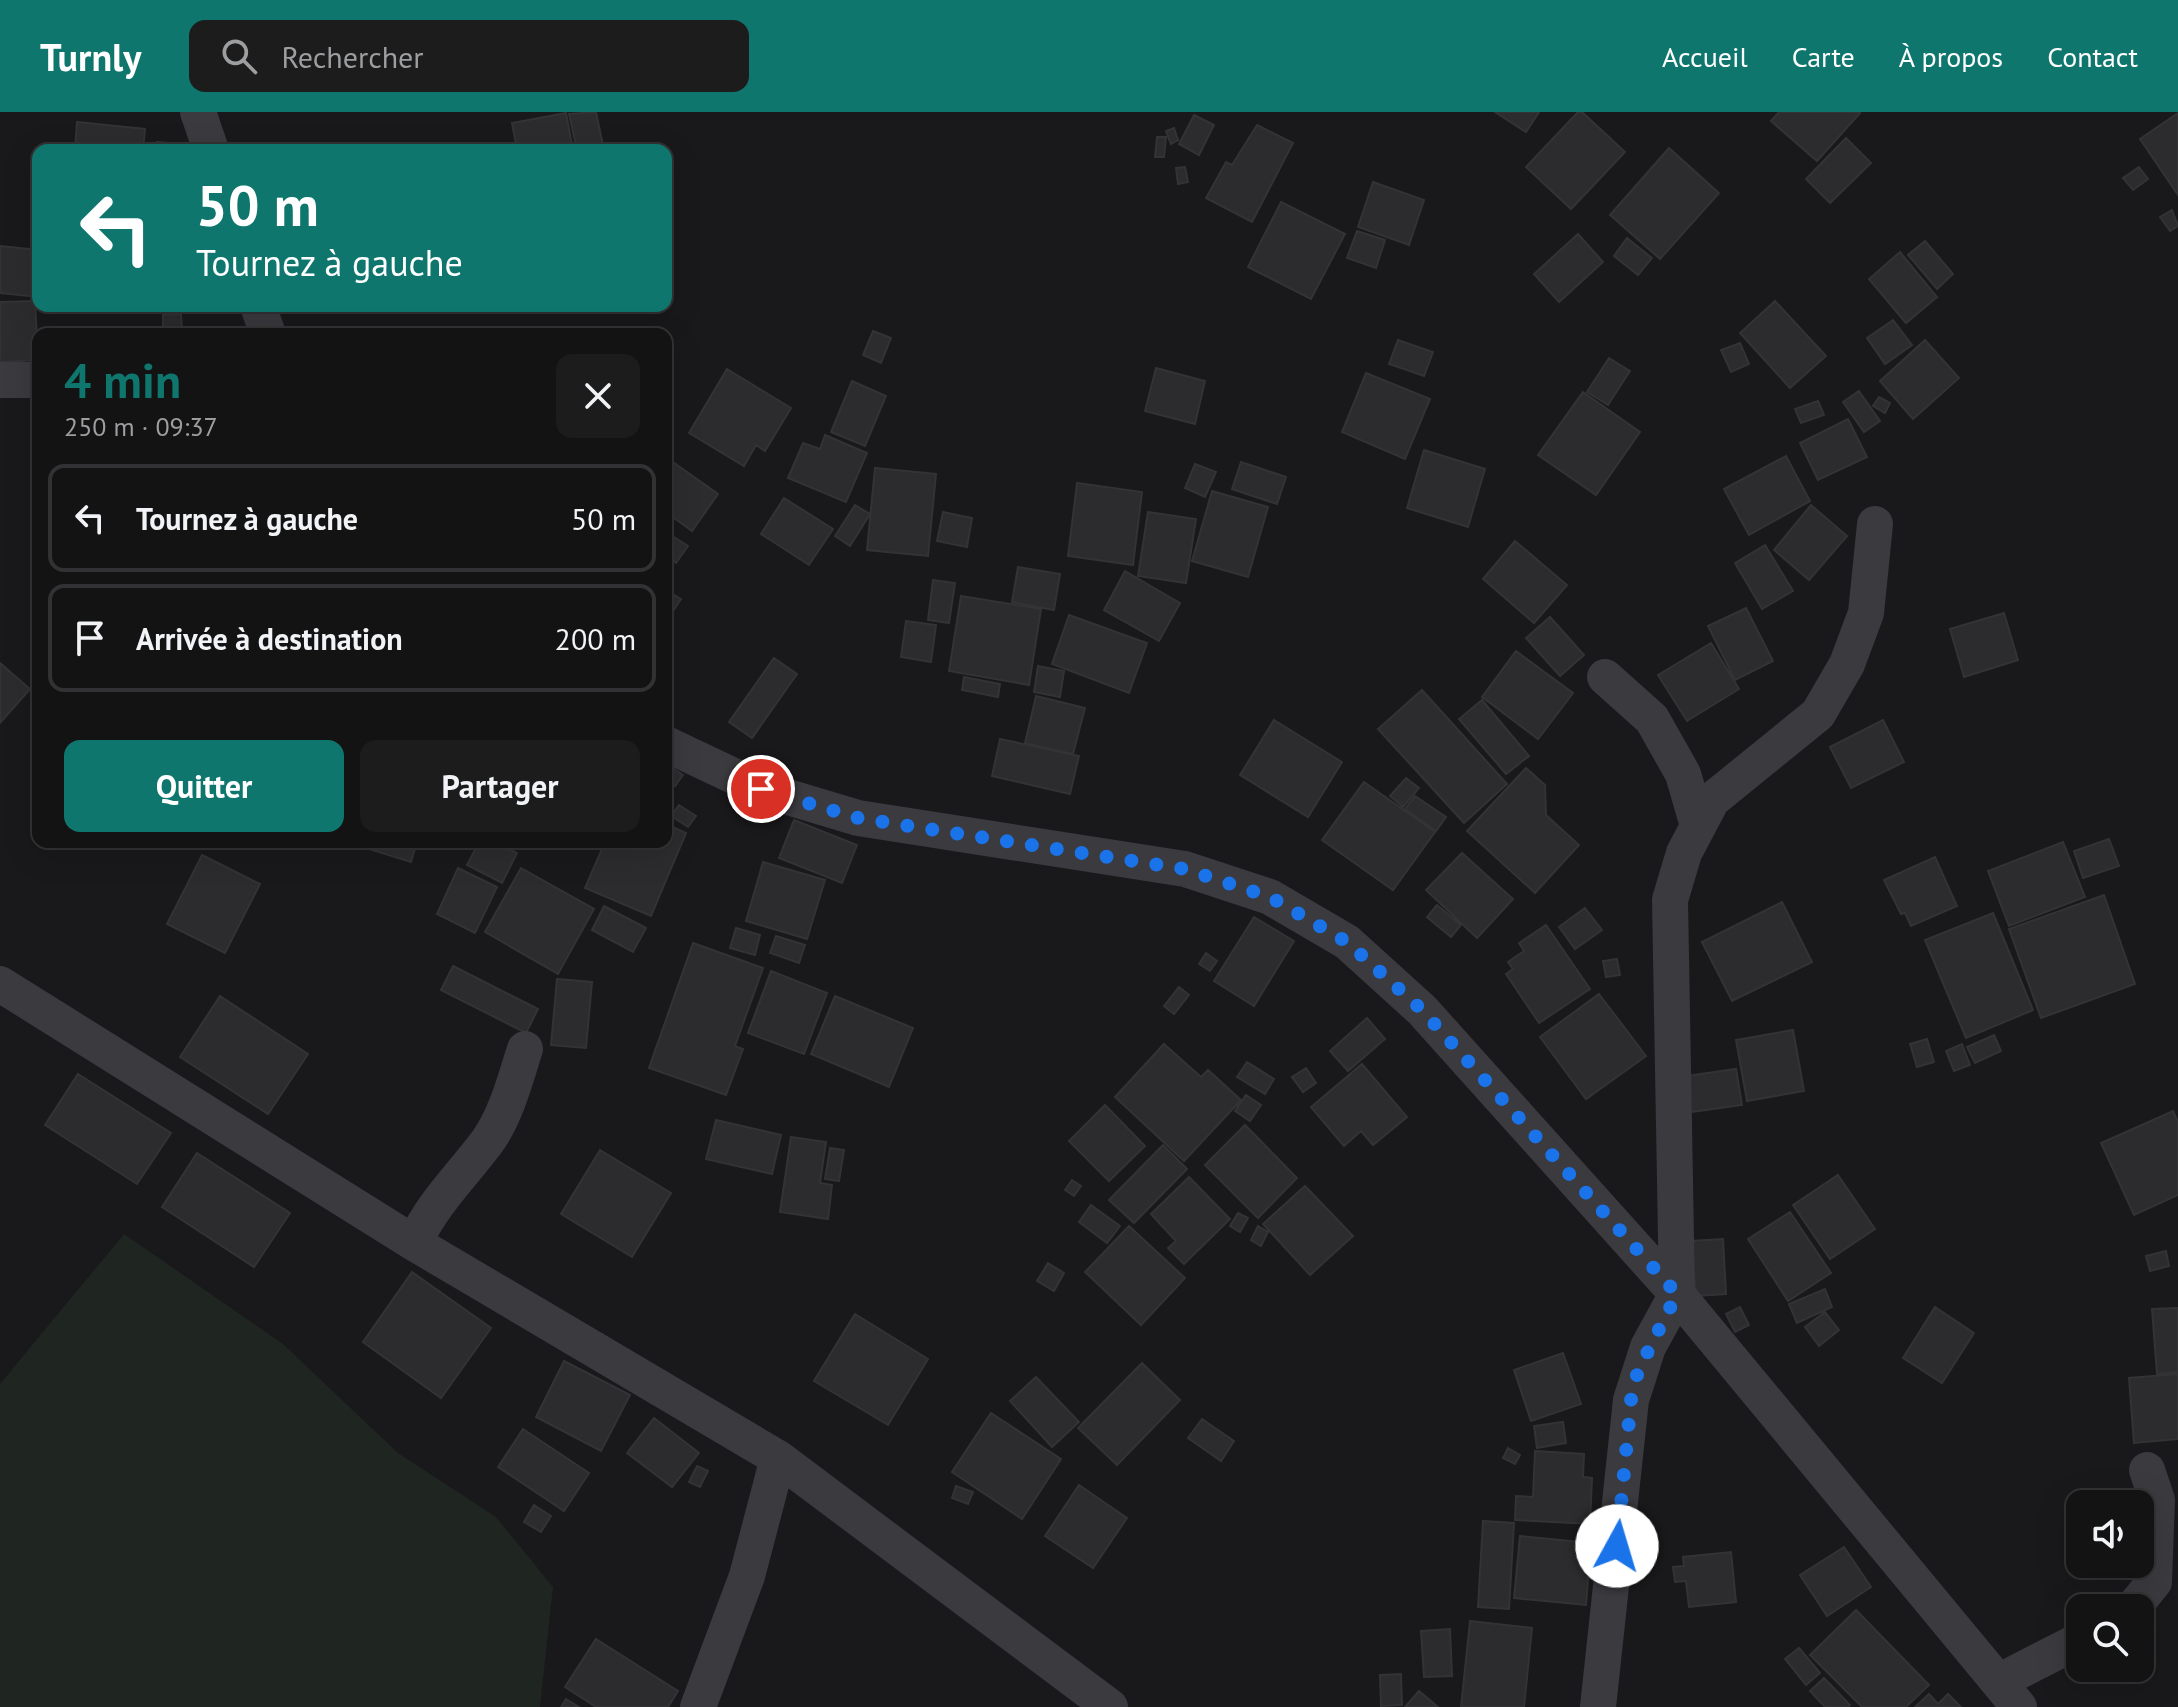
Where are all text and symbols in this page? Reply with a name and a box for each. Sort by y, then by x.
search box [189,20,749,92]
text: Turnly [40,32,141,81]
icon: search [217,34,261,78]
text: Rechercher [281,37,424,76]
text: Accueil [1662,38,1748,75]
text: Carte [1792,38,1855,75]
text: À propos [1899,38,2003,75]
text: Contact [2047,38,2138,75]
text: 50 m [196,169,319,241]
icon: left [64,176,168,280]
text: Tournez à gauche [196,239,463,286]
text: 4 min [64,349,181,411]
button: close [556,354,640,438]
text: 250 m · 09:37 [64,410,218,443]
icon: left [68,496,112,540]
text: Tournez à gauche [136,499,358,538]
text: 50 m [571,499,636,538]
icon: arrive [68,616,112,660]
text: Arrivée à destination [136,619,403,658]
text: 200 m [555,619,636,658]
button: Quitter [64,740,344,832]
button: Partager [360,740,640,832]
pin [727,755,795,823]
icon: arrive [739,767,783,811]
map controls [2066,1490,2154,1682]
button: sound [2066,1490,2154,1578]
position arrow [1575,1504,1659,1588]
button: search [2066,1594,2154,1682]

